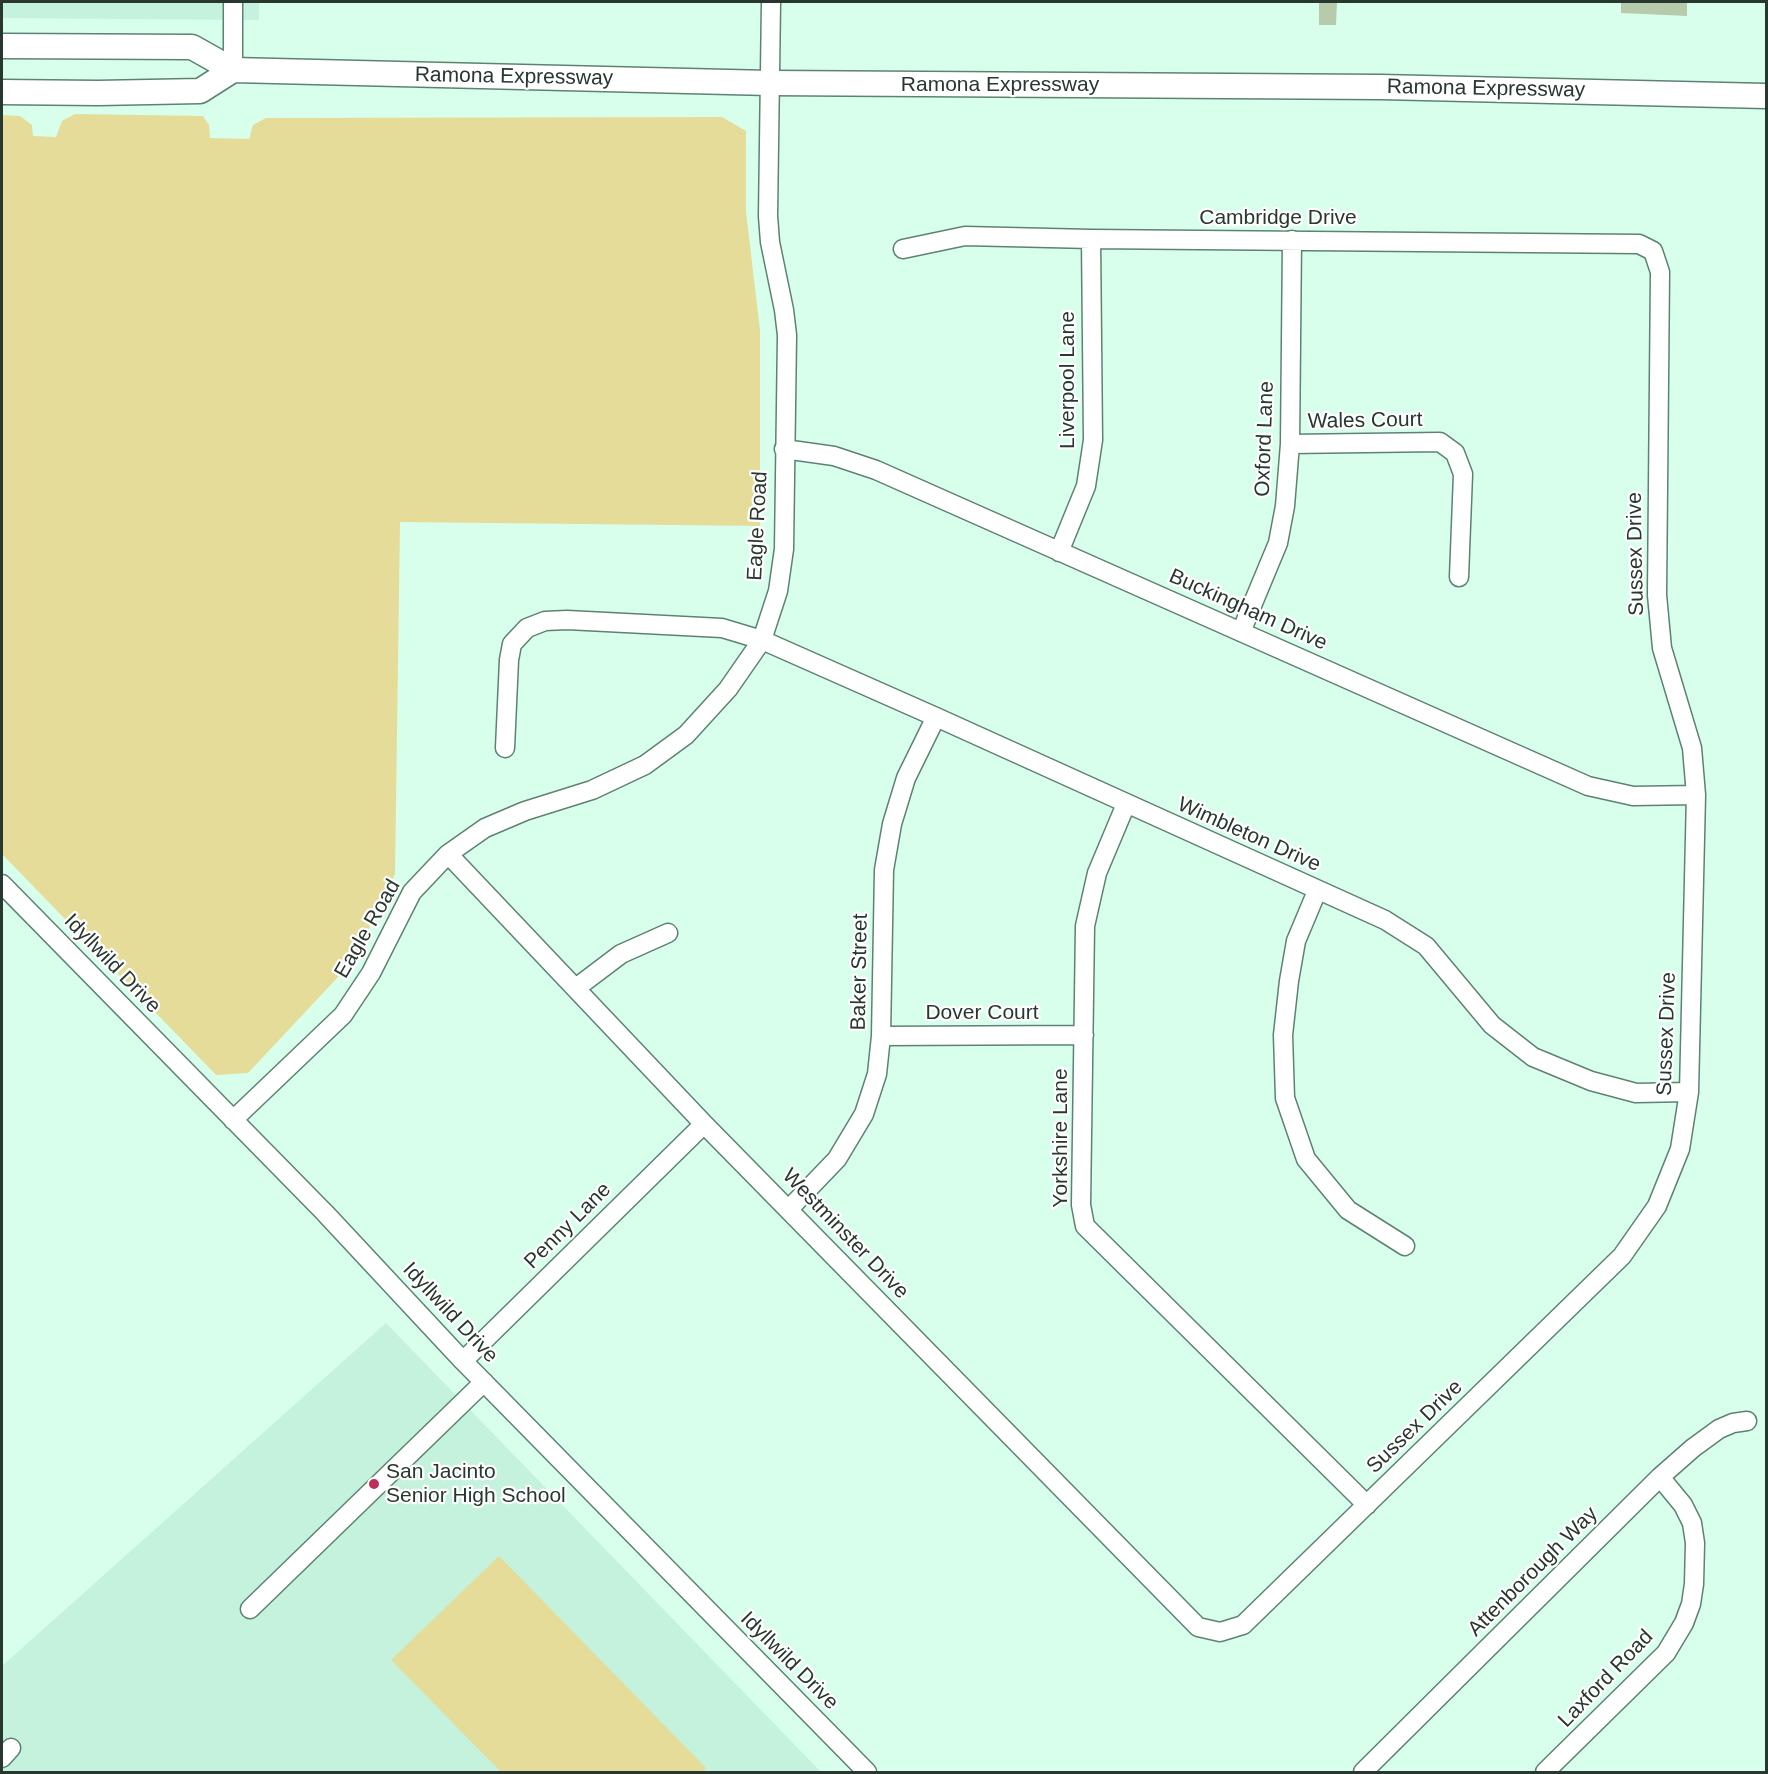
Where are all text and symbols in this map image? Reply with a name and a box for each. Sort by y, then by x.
street label: Ramona Expressway [415,63,613,91]
street label: Ramona Expressway [901,72,1099,98]
street label: Ramona Expressway [1387,75,1585,103]
street label: Cambridge Drive [1199,205,1357,231]
street label: Liverpool Lane [1055,311,1081,449]
street label: Oxford Lane [1250,381,1280,497]
street label: Wales Court [1307,407,1423,435]
street label: Eagle Road [743,471,773,581]
street label: Sussex Drive [1622,492,1650,616]
street label: Buckingham Drive [1165,564,1331,656]
street label: Wimbleton Drive [1174,792,1324,878]
street label: Eagle Road [330,875,406,983]
street label: Idyllwild Drive [58,909,166,1019]
street label: Baker Street [846,913,874,1031]
street label: Sussex Drive [1652,972,1682,1096]
street label: Dover Court [925,1000,1039,1026]
street label: Yorkshire Lane [1048,1068,1074,1208]
street label: Westminster Drive [776,1164,914,1304]
street label: Penny Lane [519,1177,617,1275]
street label: Idyllwild Drive [397,1257,503,1369]
street label: Sussex Drive [1362,1375,1468,1479]
place label: San Jacinto Senior High School [386,1459,566,1509]
marker: San Jacinto Senior High School [367,1477,381,1491]
street label: Attenborough Way [1463,1502,1603,1642]
street label: Idyllwild Drive [735,1607,843,1715]
street label: Laxford Road [1553,1625,1659,1733]

